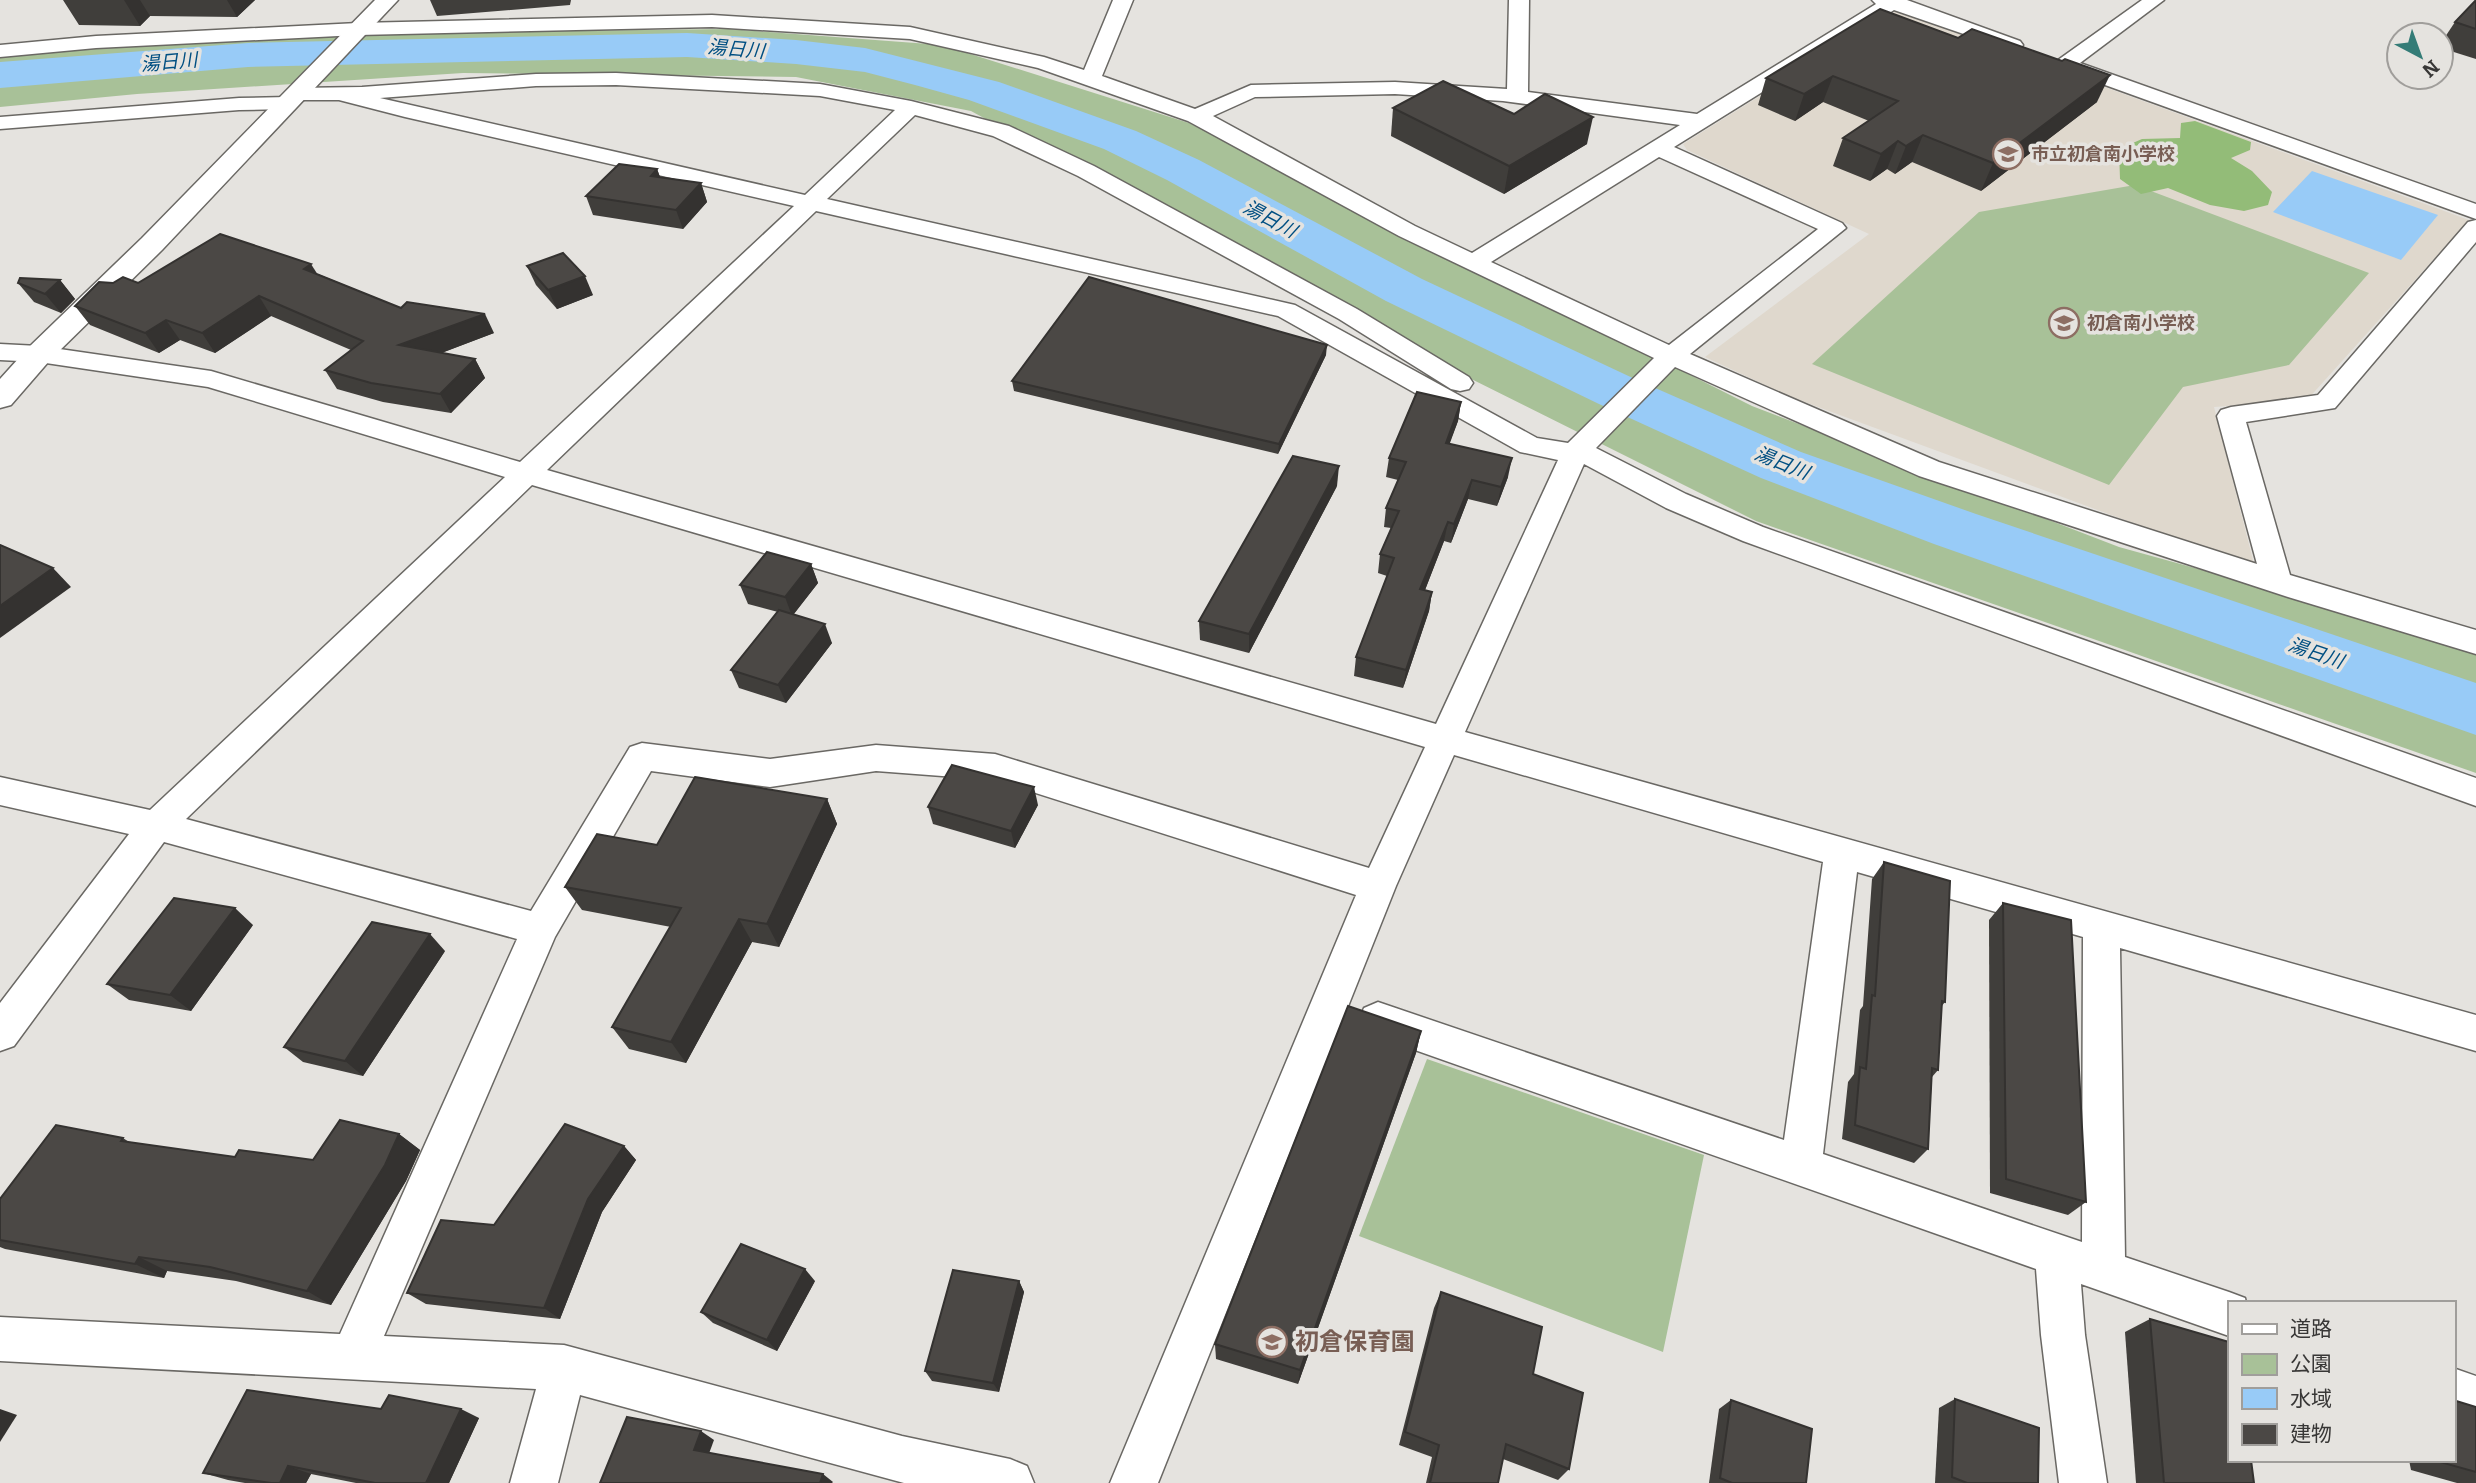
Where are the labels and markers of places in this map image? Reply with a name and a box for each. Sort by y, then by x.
school or university icon: 市立初倉南小学校 [1991,137,2025,171]
place label: 市立初倉南小学校 [2031,143,2175,165]
school or university icon: 初倉南小学校 [2047,306,2081,340]
place label: 初倉南小学校 [2087,312,2195,334]
school or university icon: 初倉保育園 [1255,1325,1289,1359]
place label: 初倉保育園 [1295,1328,1415,1356]

